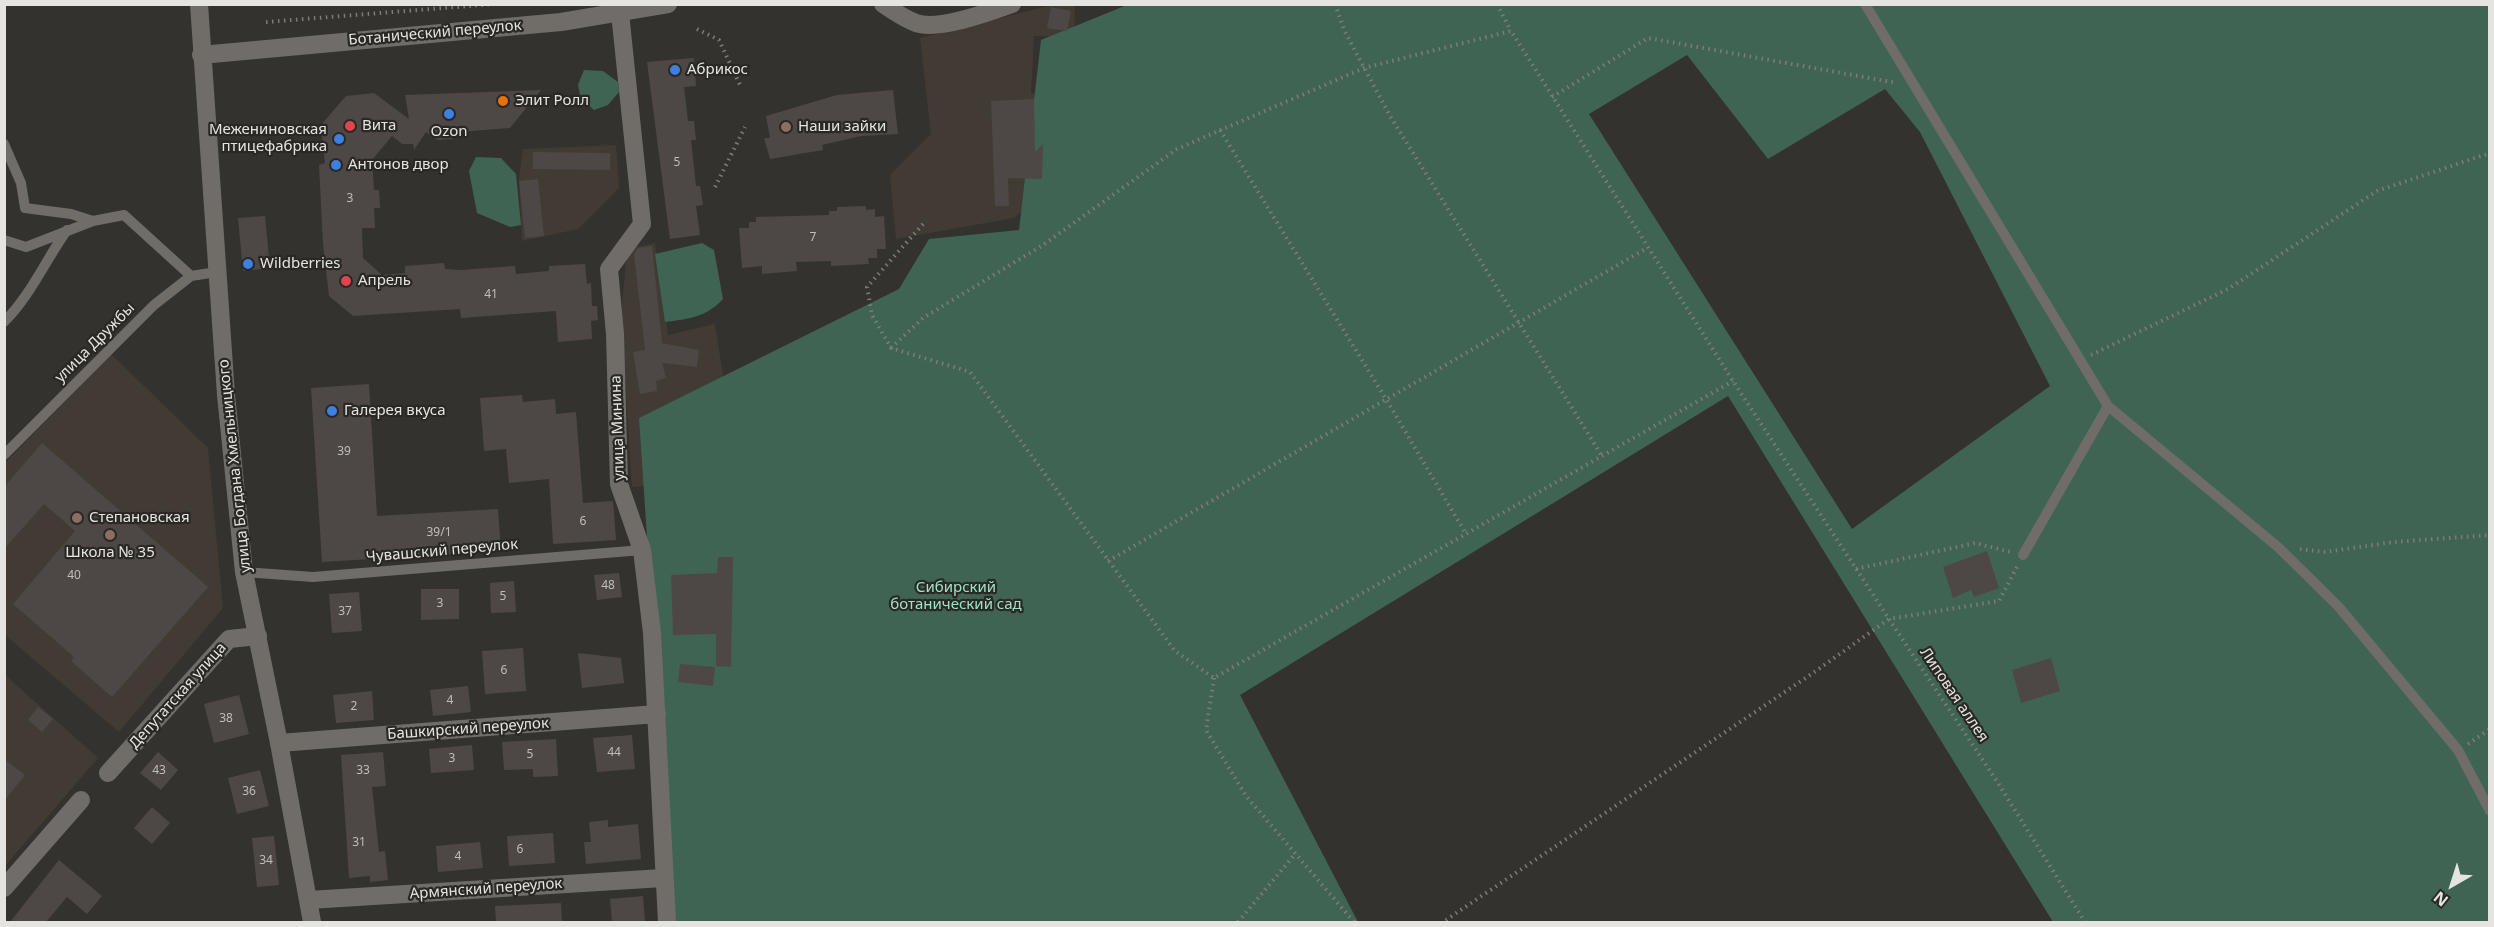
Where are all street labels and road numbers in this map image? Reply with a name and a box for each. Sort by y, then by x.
street label: Ботанический переулок [348,16,522,50]
street label: улица Дружбы [51,299,139,387]
street label: улица Богдана Хмельницкого [215,358,255,574]
street label: улица Минина [607,375,629,481]
street label: Чувашский переулок [365,535,519,567]
street label: Депутатская улица [126,639,230,753]
street label: Липовая аллея [1916,644,1992,746]
street label: Башкирский переулок [387,714,549,744]
street label: Армянский переулок [409,875,563,903]

